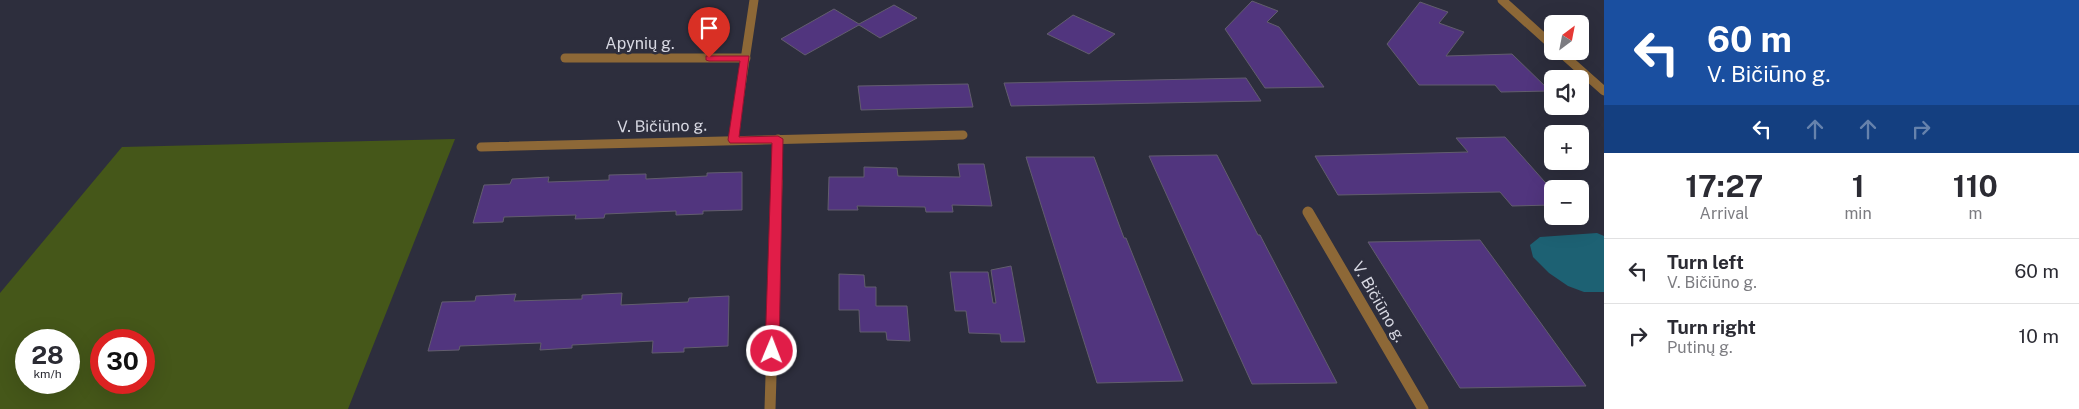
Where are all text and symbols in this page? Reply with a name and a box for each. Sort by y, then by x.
pin [688,7,730,58]
icon: arrive [695,14,723,42]
north arrow [1544,15,1589,60]
map controls [1544,15,1589,225]
text: 60 m [1707,19,1792,60]
icon: left [1624,20,1689,85]
street label: Apynių g. [605,34,675,53]
text: V. Bičiūno g. [1707,61,1830,87]
button: sound [1544,70,1589,115]
icon: left [1748,115,1776,143]
icon: ahead [1801,115,1829,143]
icon: ahead [1854,115,1882,143]
icon: right [1907,115,1935,143]
street label: V. Bičiūno g. [617,116,707,136]
button: + [1544,125,1589,170]
text: 17:27 [1685,168,1763,204]
text: 1 [1852,168,1864,204]
text: 110 [1953,168,1998,204]
button: − [1544,180,1589,225]
text: Arrival [1700,204,1749,223]
text: min [1844,204,1872,223]
text: m [1968,204,1982,223]
text: Turn left [1667,251,1744,273]
icon: left [1624,257,1652,285]
street label: V. Bičiūno g. [1348,258,1410,346]
text: 60 m [2015,260,2059,282]
text: V. Bičiūno g. [1667,273,1757,292]
text: Turn right [1667,316,1756,338]
icon: right [1624,322,1652,350]
position arrow [745,324,797,376]
text: 10 m [2019,325,2059,347]
speed limit sign: 30 [90,329,155,394]
text: Putinų g. [1667,338,1733,357]
text: 28 [31,340,64,370]
text: km/h [33,367,62,381]

